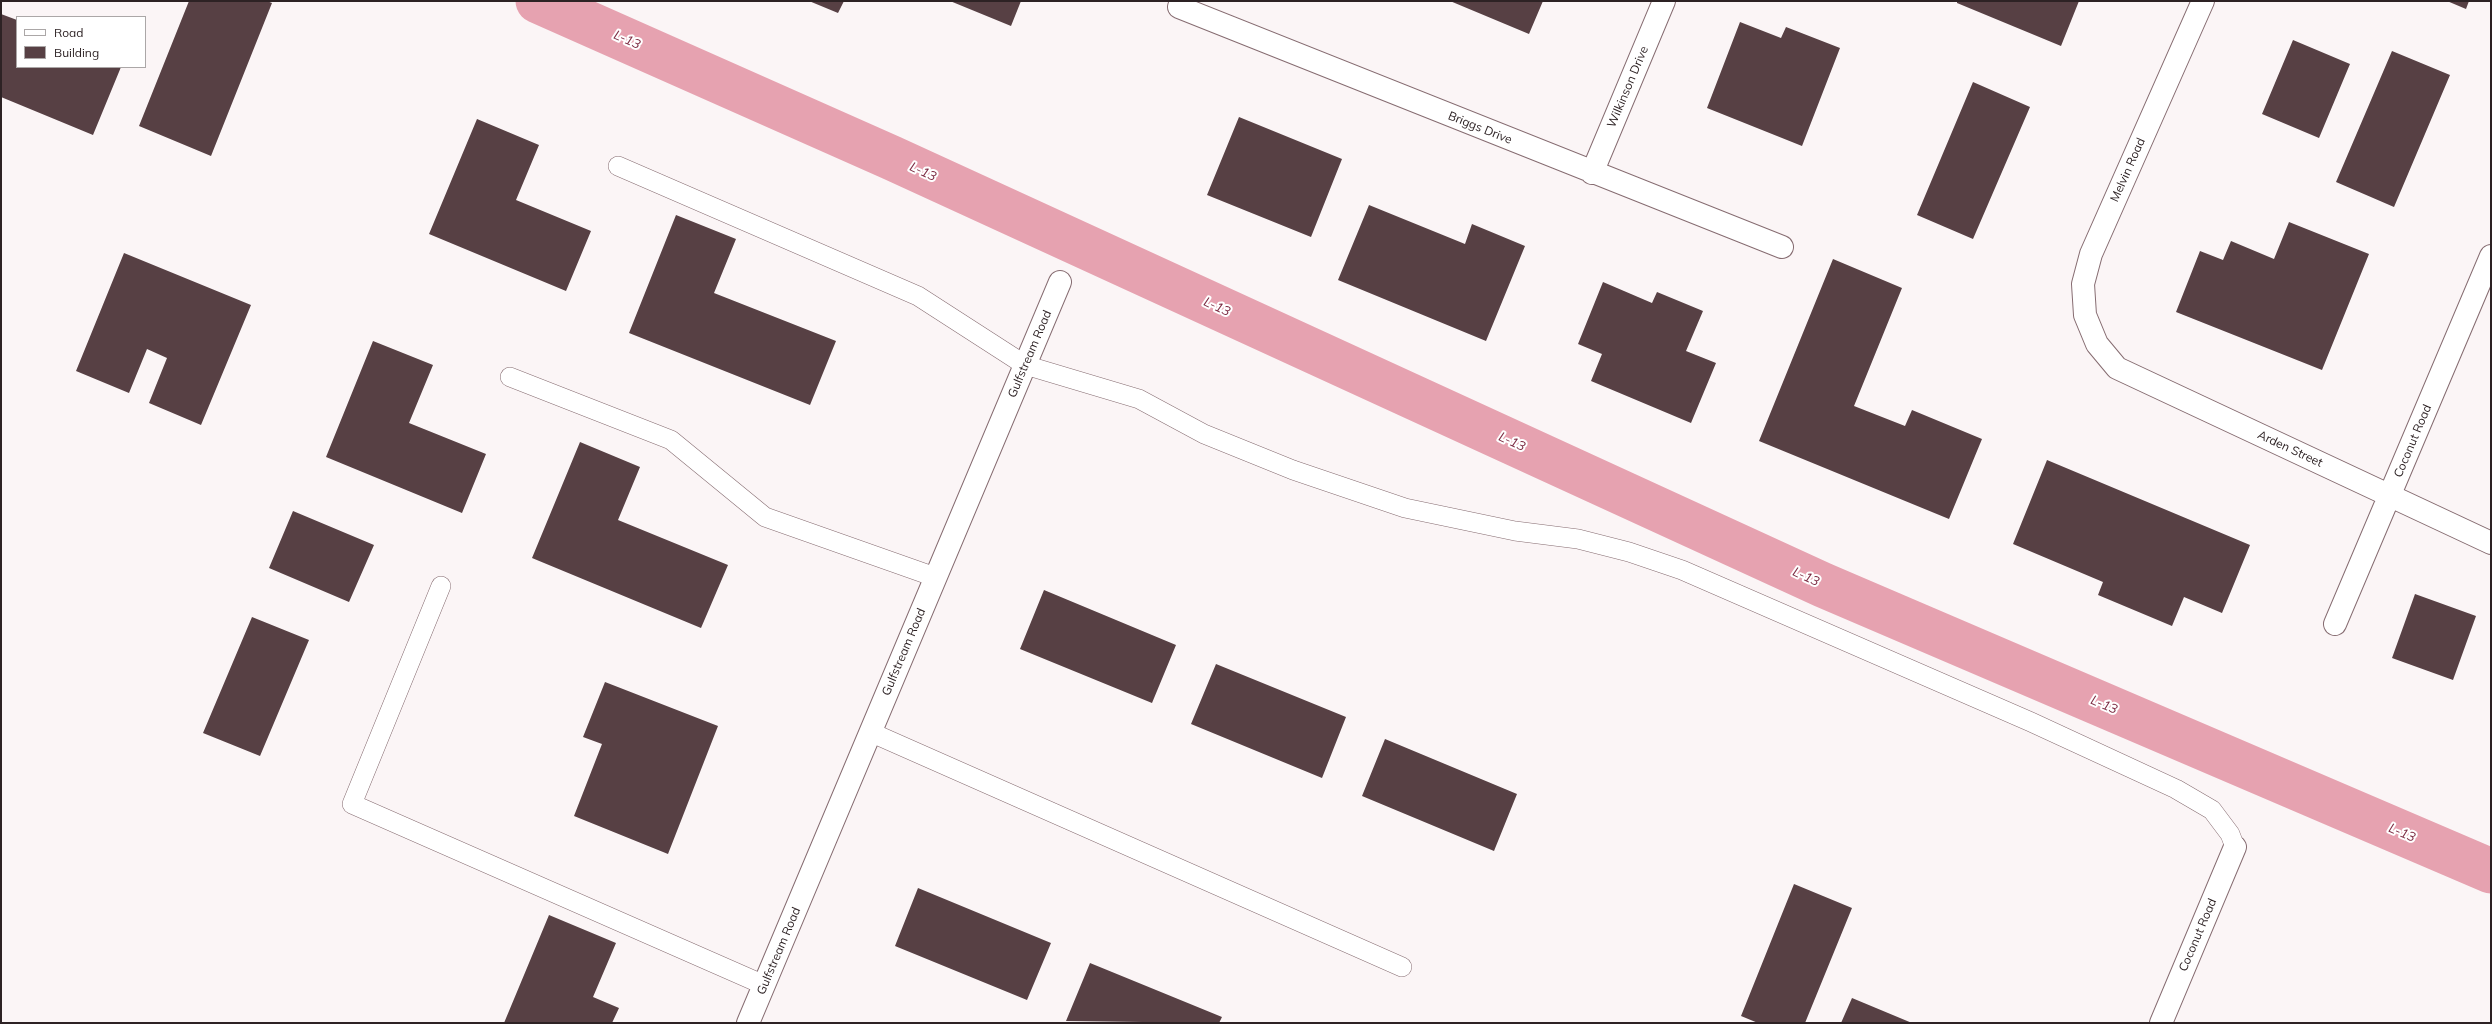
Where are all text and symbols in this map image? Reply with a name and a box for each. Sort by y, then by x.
legend [16,16,146,68]
text: Road [54,25,83,40]
water label: L-13 [611,27,643,53]
street label: Wilkinson Drive [1604,44,1652,130]
text: Building [54,45,99,60]
street label: Briggs Drive [1446,109,1514,147]
street label: Melvin Road [2107,136,2149,204]
water label: L-13 [907,159,939,185]
water label: L-13 [1201,294,1233,320]
street label: Gulfstream Road [1005,308,1055,400]
street label: Coconut Road [2391,402,2435,480]
street label: Arden Street [2255,428,2325,470]
water label: L-13 [1496,429,1528,455]
water label: L-13 [1790,564,1822,590]
street label: Gulfstream Road [879,606,929,698]
water label: L-13 [2088,692,2120,718]
water label: L-13 [2386,820,2418,846]
street label: Coconut Road [2176,896,2220,974]
street label: Gulfstream Road [754,905,804,997]

